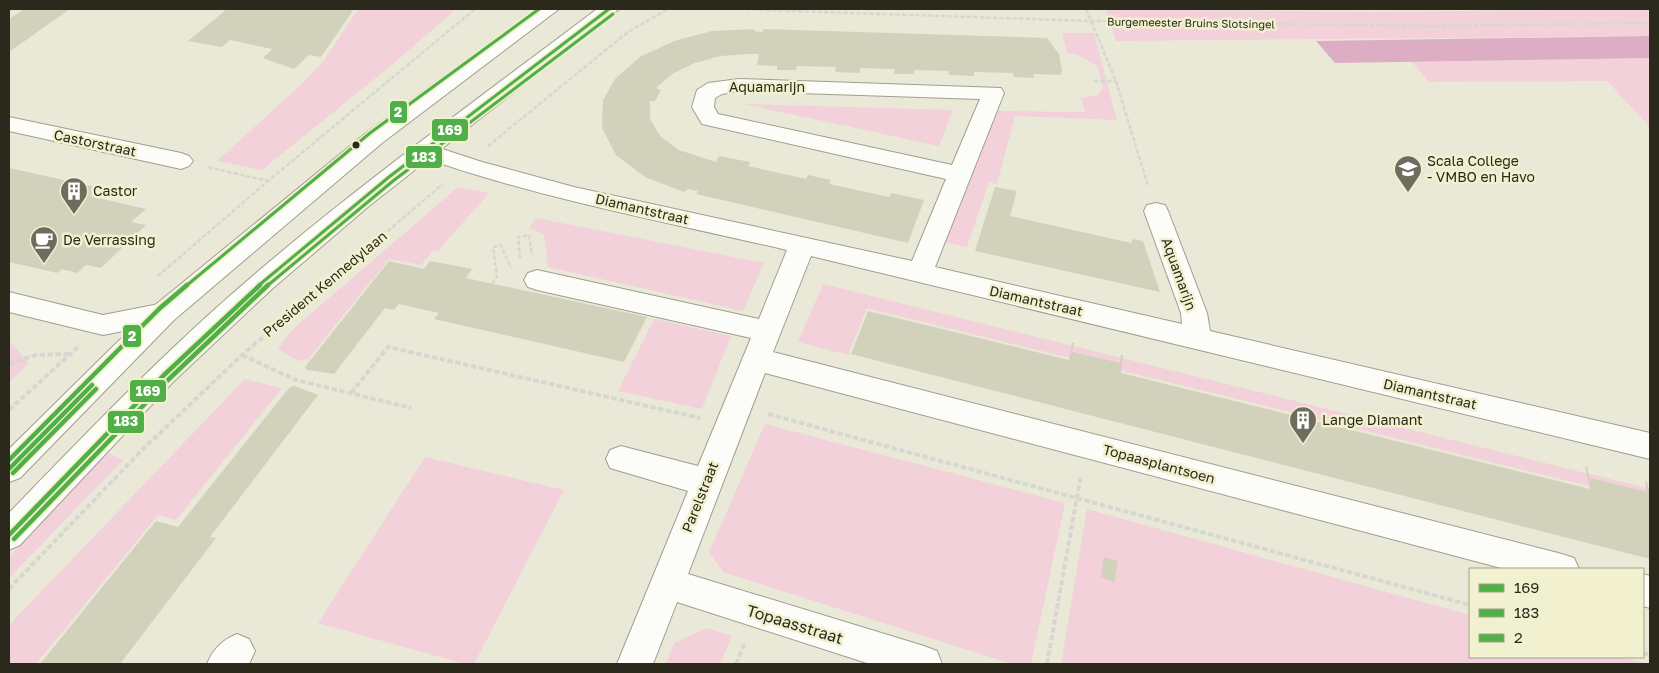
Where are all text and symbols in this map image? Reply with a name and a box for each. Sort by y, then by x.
street label: Burgemeester Bruins Slotsingel [1107,15,1275,30]
street label: Aquamarijn [729,78,805,95]
line badge: 2 [389,100,408,124]
text: 2 [394,103,403,120]
line badge: 169 [431,118,469,142]
text: 169 [438,121,463,138]
street label: Castorstraat [52,125,138,160]
unlabelled marker [351,140,361,150]
line badge: 183 [405,145,443,169]
text: 183 [412,148,436,165]
place label: Scala College - VMBO en Havo [1427,152,1535,185]
school or university icon: Scala College - VMBO en Havo [1393,154,1423,193]
building icon: Castor [59,176,89,215]
place label: Castor [93,182,138,199]
street label: Diamantstraat [594,189,691,228]
cafe icon: De Verrassing [29,225,59,264]
street label: President Kennedylaan [259,227,390,340]
place label: De Verrassing [63,231,156,248]
street label: Aquamarijn [1158,235,1200,312]
street label: Diamantstraat [988,281,1085,320]
line badge: 2 [122,324,142,348]
text: 2 [128,327,137,344]
street label: Diamantstraat [1382,374,1479,413]
line badge: 169 [129,379,167,403]
text: 169 [136,382,161,399]
building icon: Lange Diamant [1288,405,1318,444]
line badge: 183 [107,410,145,434]
place label: Lange Diamant [1322,411,1423,428]
text: 183 [114,412,138,429]
street label: Topaasplantsoen [1101,440,1217,487]
street label: Parelstraat [678,459,721,535]
legend [1469,568,1644,658]
text: 169 [1514,578,1539,596]
street label: Topaasstraat [744,600,846,648]
text: 183 [1514,603,1539,621]
text: 2 [1514,628,1523,646]

